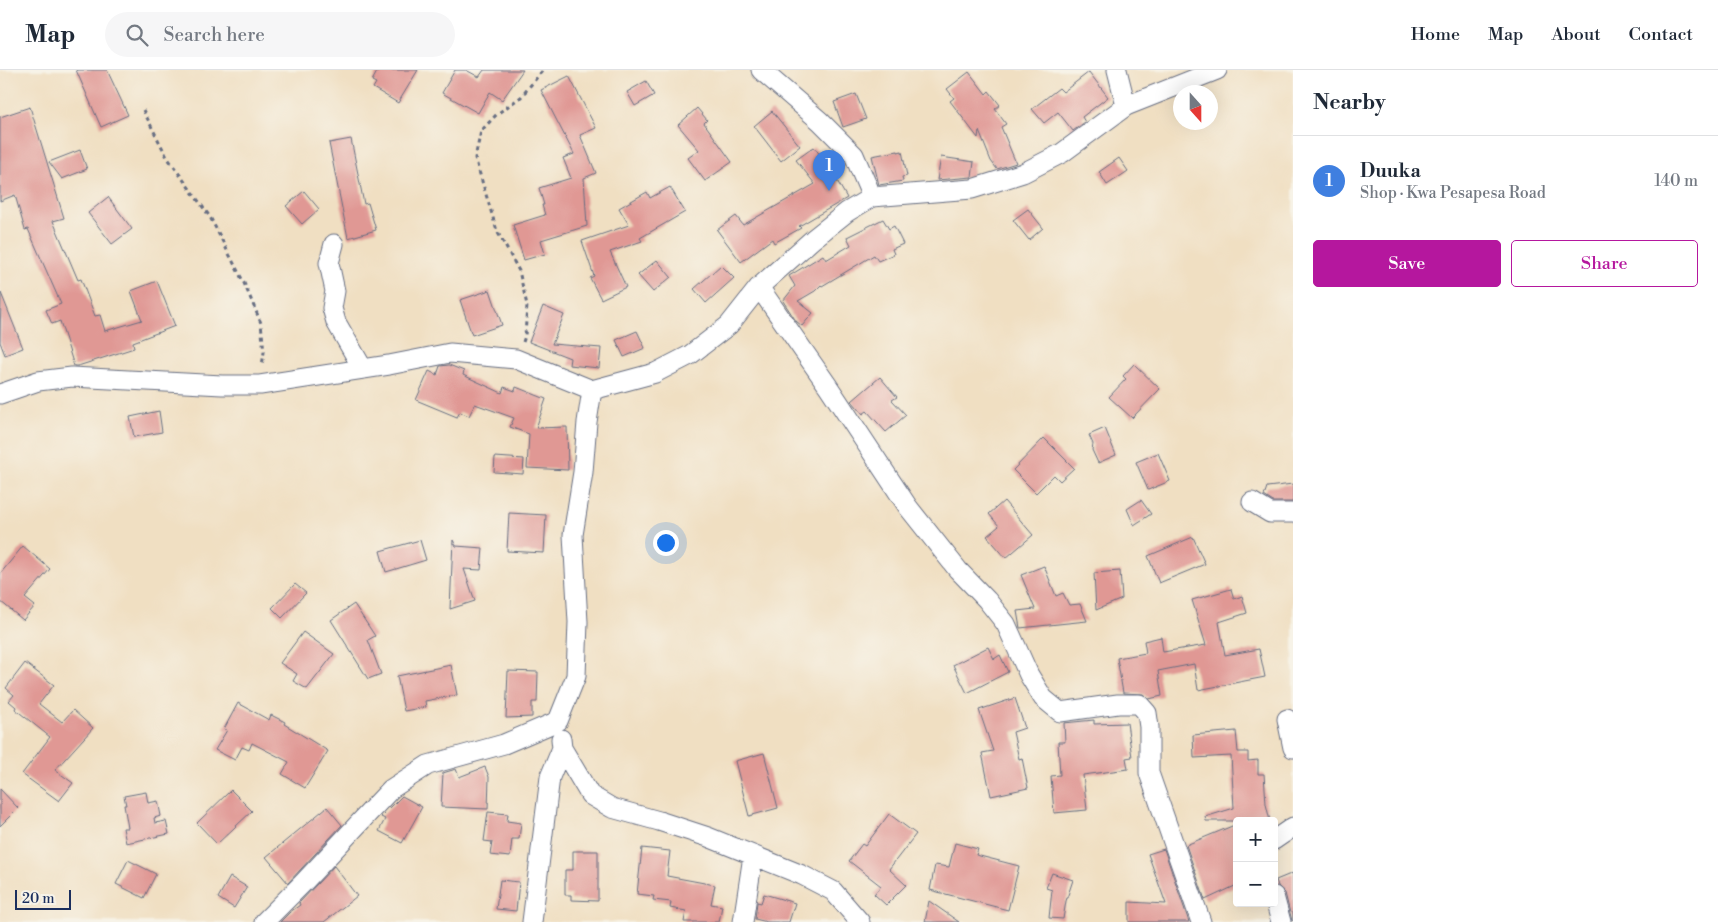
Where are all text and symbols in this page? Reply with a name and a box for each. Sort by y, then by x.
search box [105,12,455,57]
text: Map [25,20,75,50]
icon: search [123,21,151,49]
text: Search here [163,23,265,47]
text: Home [1411,23,1460,46]
text: Map [1488,23,1524,46]
text: About [1552,23,1601,46]
text: Contact [1629,23,1693,46]
north arrow [1173,85,1218,130]
text: Nearby [1313,90,1386,116]
pin: 1 [813,150,845,191]
text: Duuka [1360,159,1421,183]
text: 1 [1325,171,1333,191]
text: 140 m [1654,171,1698,191]
text: Shop · Kwa Pesapesa Road [1360,183,1546,203]
button: Save [1313,240,1501,287]
button: Share [1511,240,1698,287]
your location [653,530,679,556]
map controls [1233,817,1278,907]
button: + [1233,817,1278,862]
button: − [1233,862,1278,907]
scale bar [15,887,71,910]
text: 20 m [22,890,54,908]

